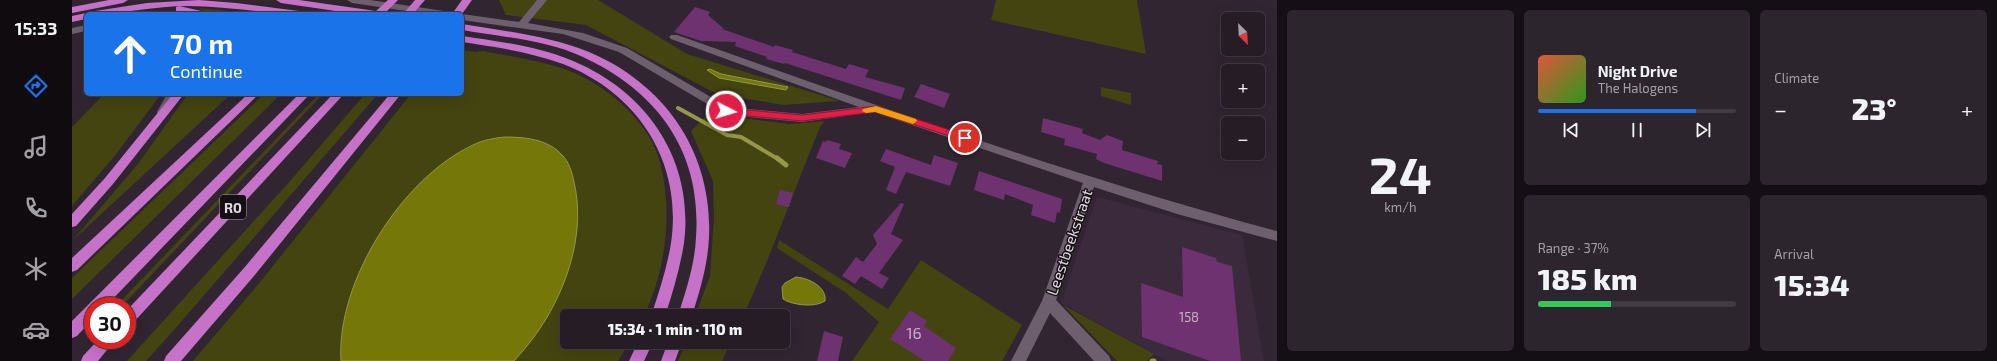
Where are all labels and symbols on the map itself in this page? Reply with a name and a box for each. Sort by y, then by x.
north arrow [1221,12,1265,56]
position arrow [705,90,747,132]
pin [948,121,982,155]
street label: Leestbeekstraat [1042,186,1096,297]
road number: R0 [220,195,246,219]
speed limit sign: 30 [84,297,136,349]
house number: 158 [1179,309,1199,325]
house number: 16 [906,323,922,342]

